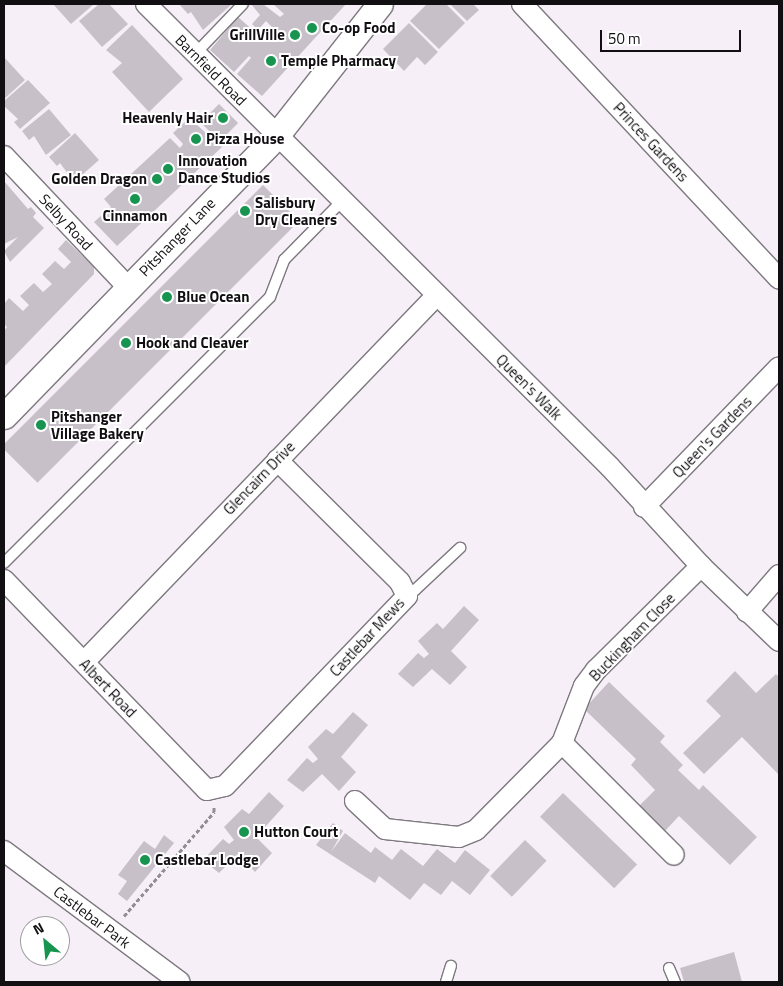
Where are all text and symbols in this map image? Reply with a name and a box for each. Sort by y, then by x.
place label: Co-op Food [322,19,395,37]
scale bar [603,20,744,52]
marker: Co-op Food [306,22,318,34]
place label: GrillVille [230,26,285,44]
text: 50 m [608,27,641,50]
marker: GrillVille [289,29,301,41]
street label: Barnfield Road [172,31,250,109]
place label: Temple Pharmacy [281,52,396,70]
marker: Temple Pharmacy [265,55,277,67]
street label: Princes Gardens [610,99,692,185]
place label: Heavenly Hair [122,109,213,127]
marker: Heavenly Hair [217,112,229,124]
place label: Pizza House [206,130,284,148]
marker: Pizza House [190,133,202,145]
place label: Innovation Dance Studios [178,151,270,186]
marker: Innovation Dance Studios [162,163,174,175]
place label: Golden Dragon [51,170,147,188]
marker: Golden Dragon [151,173,163,185]
street label: Selby Road [36,190,96,254]
marker: Cinnamon [129,193,141,205]
place label: Salisbury Dry Cleaners [255,193,337,228]
street label: Pitshanger Lane [135,194,219,280]
marker: Salisbury Dry Cleaners [239,205,251,217]
place label: Cinnamon [102,207,168,225]
place label: Blue Ocean [177,288,249,306]
marker: Blue Ocean [161,291,173,303]
place label: Hook and Cleaver [136,334,249,352]
marker: Hook and Cleaver [120,337,132,349]
street label: Queen's Walk [492,350,566,424]
street label: Queen's Gardens [669,392,755,482]
place label: Pitshanger Village Bakery [51,407,144,442]
marker: Pitshanger Village Bakery [35,419,47,431]
street label: Glencairn Drive [220,438,298,518]
street label: Buckingham Close [585,589,679,685]
street label: Castlebar Mews [326,594,408,680]
street label: Albert Road [76,655,140,721]
place label: Hutton Court [254,823,338,841]
marker: Hutton Court [238,826,250,838]
place label: Castlebar Lodge [155,851,259,869]
marker: Castlebar Lodge [139,854,151,866]
street label: Castlebar Park [50,882,134,952]
north arrow [20,916,70,966]
text: N [29,917,47,940]

